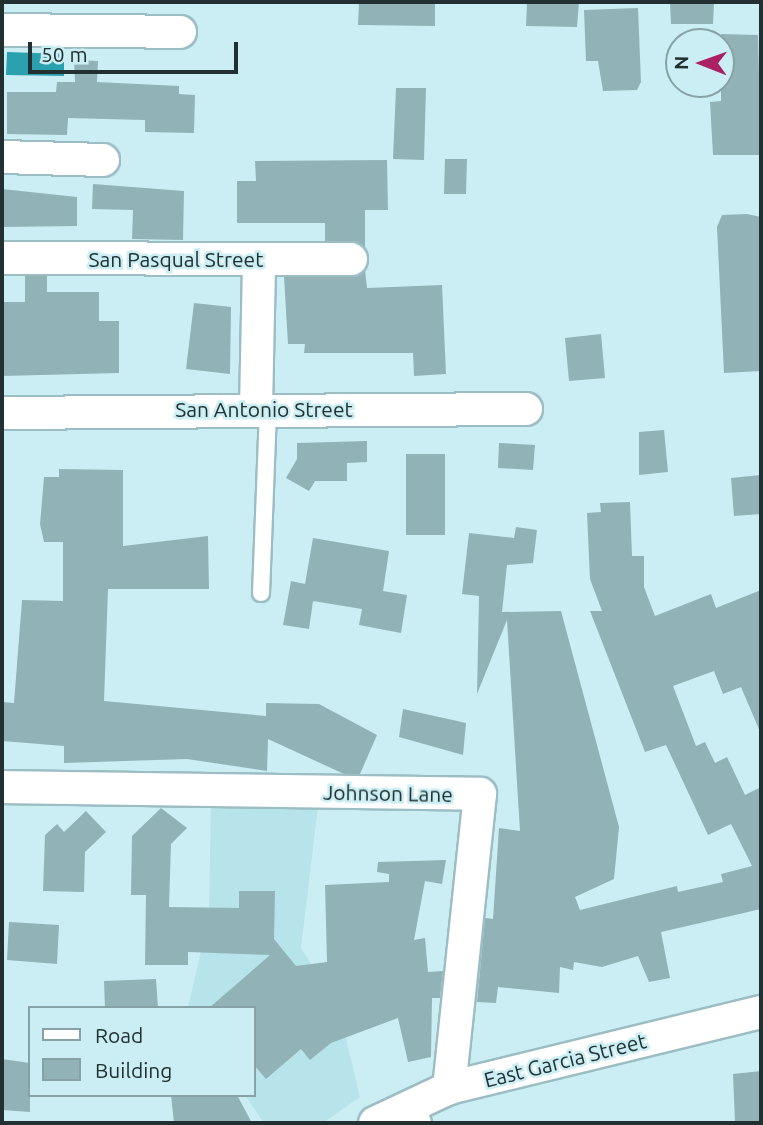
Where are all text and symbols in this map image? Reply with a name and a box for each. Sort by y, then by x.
scale bar [32,28,242,72]
north arrow [665,28,735,98]
text: 50 m [41,42,88,66]
text: N [670,55,692,70]
street label: San Pasqual Street [89,246,263,272]
street label: San Antonio Street [175,396,353,422]
street label: Johnson Lane [323,779,453,807]
legend [28,1006,256,1097]
text: Road [95,1023,143,1047]
street label: East Garcia Street [481,1028,649,1092]
text: Building [95,1058,172,1082]

